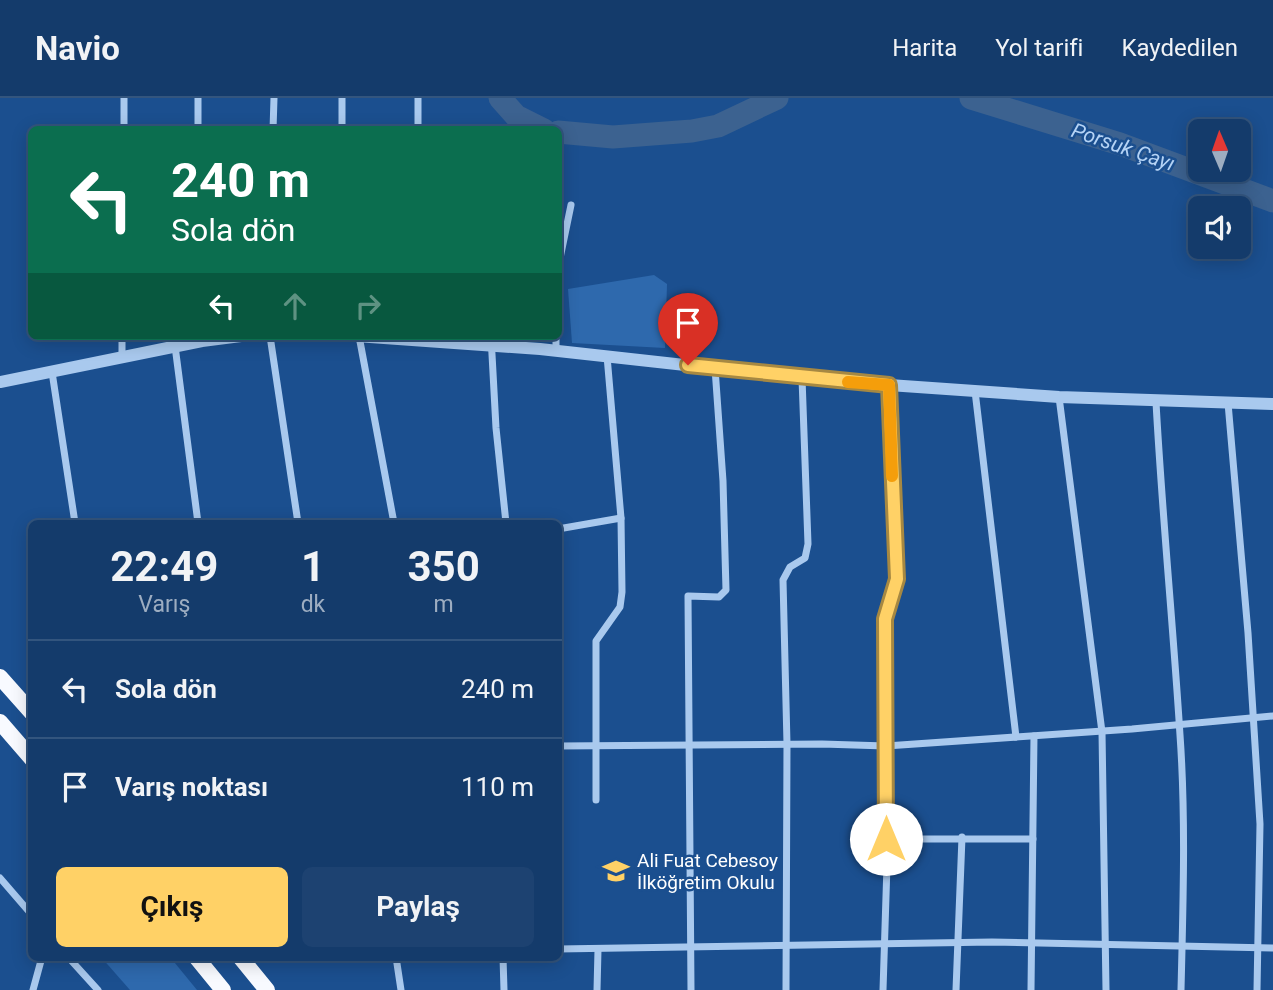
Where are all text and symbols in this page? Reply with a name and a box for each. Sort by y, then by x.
text: Navio [35,29,120,68]
text: Harita [892,34,957,62]
text: Yol tarifi [995,34,1083,62]
text: Kaydedilen [1121,34,1238,62]
water label: Porsuk Çayı [1068,118,1178,176]
north arrow [1188,119,1251,182]
map controls [1188,119,1251,259]
text: 240 m [171,152,310,209]
icon: left [56,154,147,245]
button: sound [1188,196,1251,259]
text: Sola dön [171,211,295,249]
icon: left [203,287,241,325]
icon: ahead [276,287,314,325]
icon: right [349,287,387,325]
pin [658,293,718,365]
icon: arrive [669,304,707,342]
text: 22:49 [110,542,218,591]
text: 1 [301,542,325,591]
text: 350 [407,542,480,591]
text: Varış [138,591,190,618]
text: dk [301,591,325,618]
text: m [434,591,454,618]
icon: left [56,670,94,708]
text: Sola dön [115,674,217,704]
text: 240 m [461,674,534,704]
icon: arrive [56,768,94,806]
text: Varış noktası [115,772,268,802]
text: 110 m [461,772,534,802]
position arrow [849,802,923,876]
place label: Ali Fuat Cebesoy İlköğretim Okulu [637,849,778,894]
school or university icon: Ali Fuat Cebesoy İlköğretim Okulu [601,856,631,886]
button: Çıkış [56,867,288,947]
button: Paylaş [302,867,534,947]

